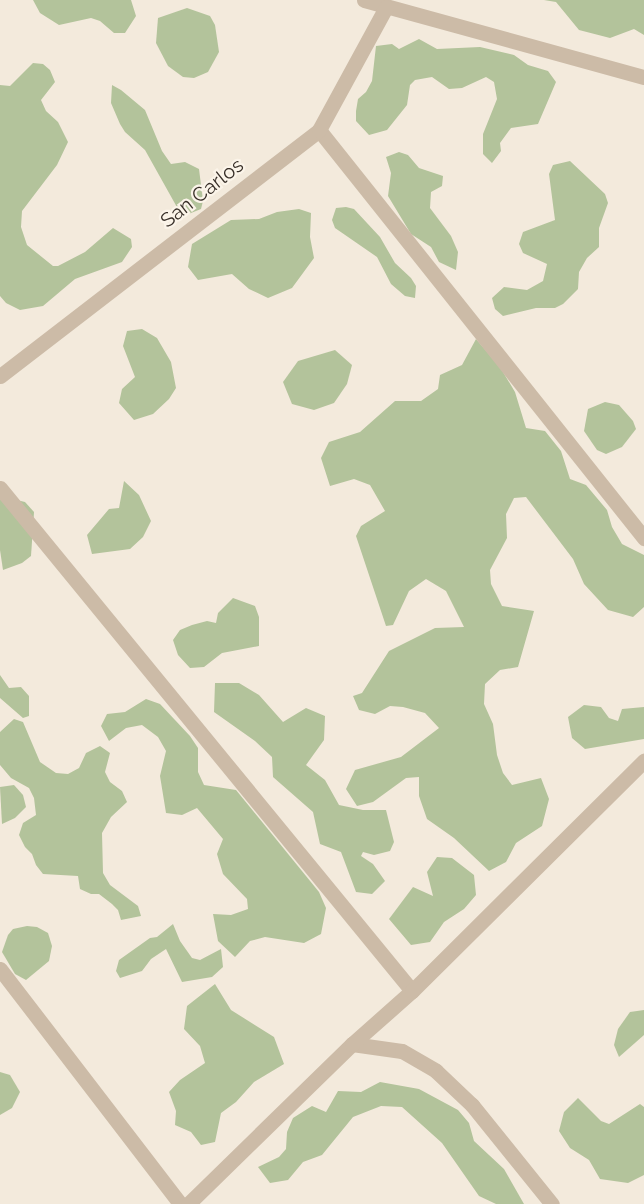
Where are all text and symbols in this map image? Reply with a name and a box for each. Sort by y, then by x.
street label: San Carlos [156,153,248,233]

